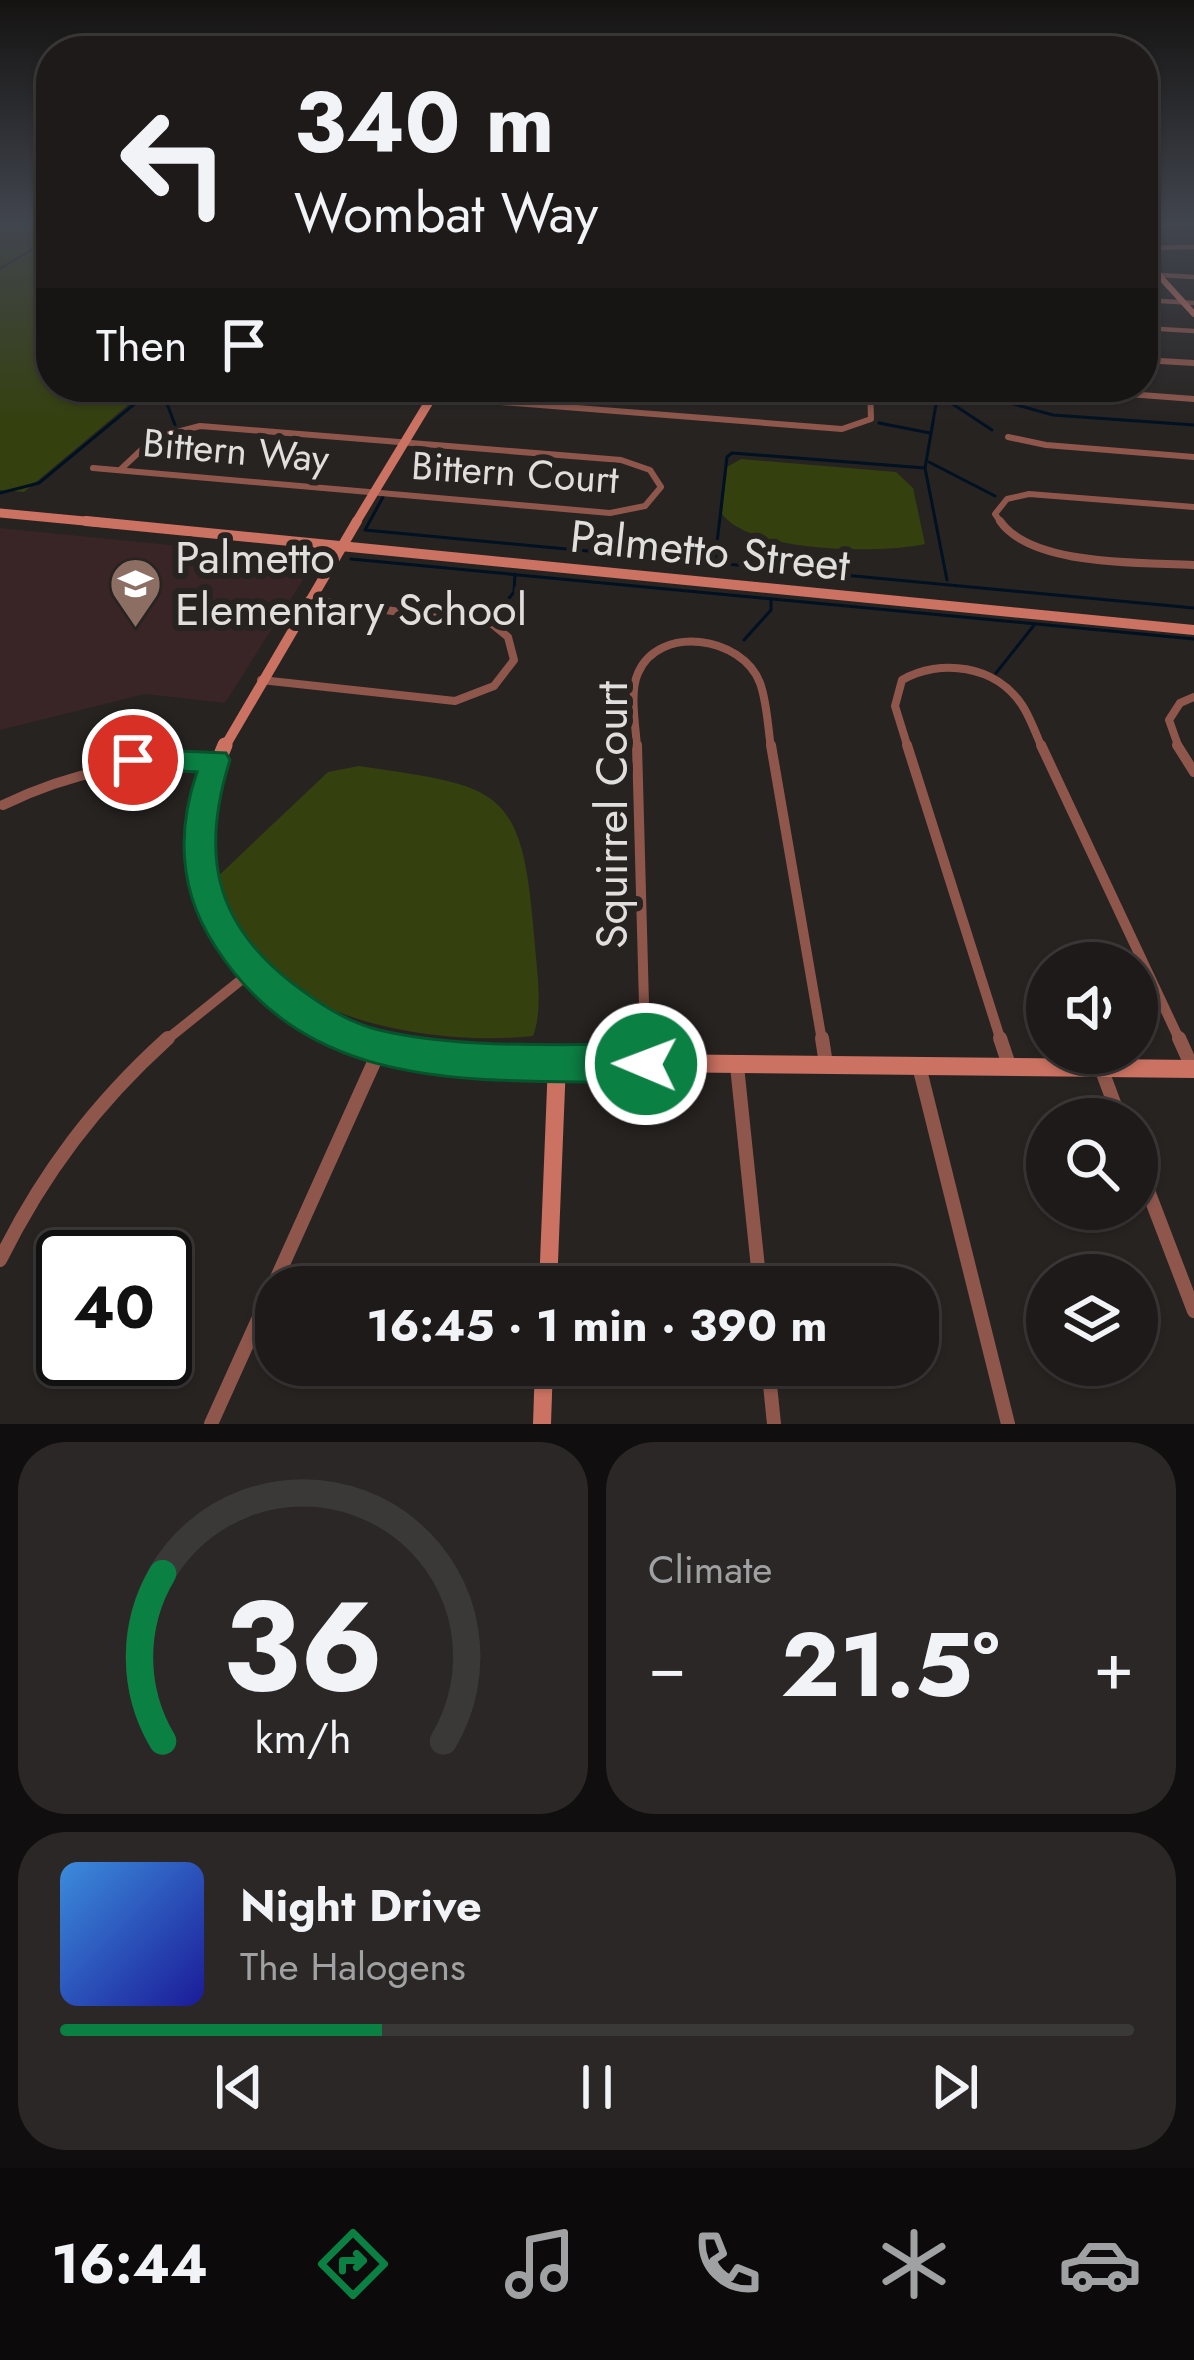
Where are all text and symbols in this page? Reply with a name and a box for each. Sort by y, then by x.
text: 340 m [294,62,554,184]
icon: left [96,84,252,240]
text: Wombat Way [294,174,598,252]
icon: arrive [211,312,277,378]
text: Then [96,313,187,378]
street label: Bittern Way [140,414,332,487]
street label: Bittern Court [409,437,621,508]
street label: Palmetto Street [567,504,853,598]
place label: Palmetto Elementary School [175,525,527,642]
school or university icon: Palmetto Elementary School [108,555,164,629]
street label: Squirrel Court [579,681,644,949]
pin [82,709,184,811]
icon: arrive [100,727,166,793]
map controls [1026,942,1158,1386]
button: sound [1026,942,1158,1074]
position arrow [583,1001,709,1127]
button: search [1026,1098,1158,1230]
speed limit sign: 40 [36,1230,192,1386]
button: layers [1026,1254,1158,1386]
text: 16:45 · 1 min · 390 m [367,1293,827,1358]
text: Climate [648,1541,772,1598]
text: 36 [222,1556,383,1737]
text: 21.5° [781,1600,999,1730]
text: − [648,1618,687,1714]
text: + [1093,1618,1134,1714]
text: km/h [255,1707,351,1769]
text: Night Drive [240,1873,482,1938]
text: The Halogens [240,1938,466,1995]
icon: previous [206,2054,272,2120]
icon: pause [564,2054,630,2120]
icon: next [922,2054,988,2120]
icon: directions [311,2222,395,2306]
icon: music [498,2222,582,2306]
icon: phone [685,2222,769,2306]
icon: climate [872,2222,956,2306]
icon: car [1058,2222,1142,2306]
text: 16:44 [51,2225,208,2303]

